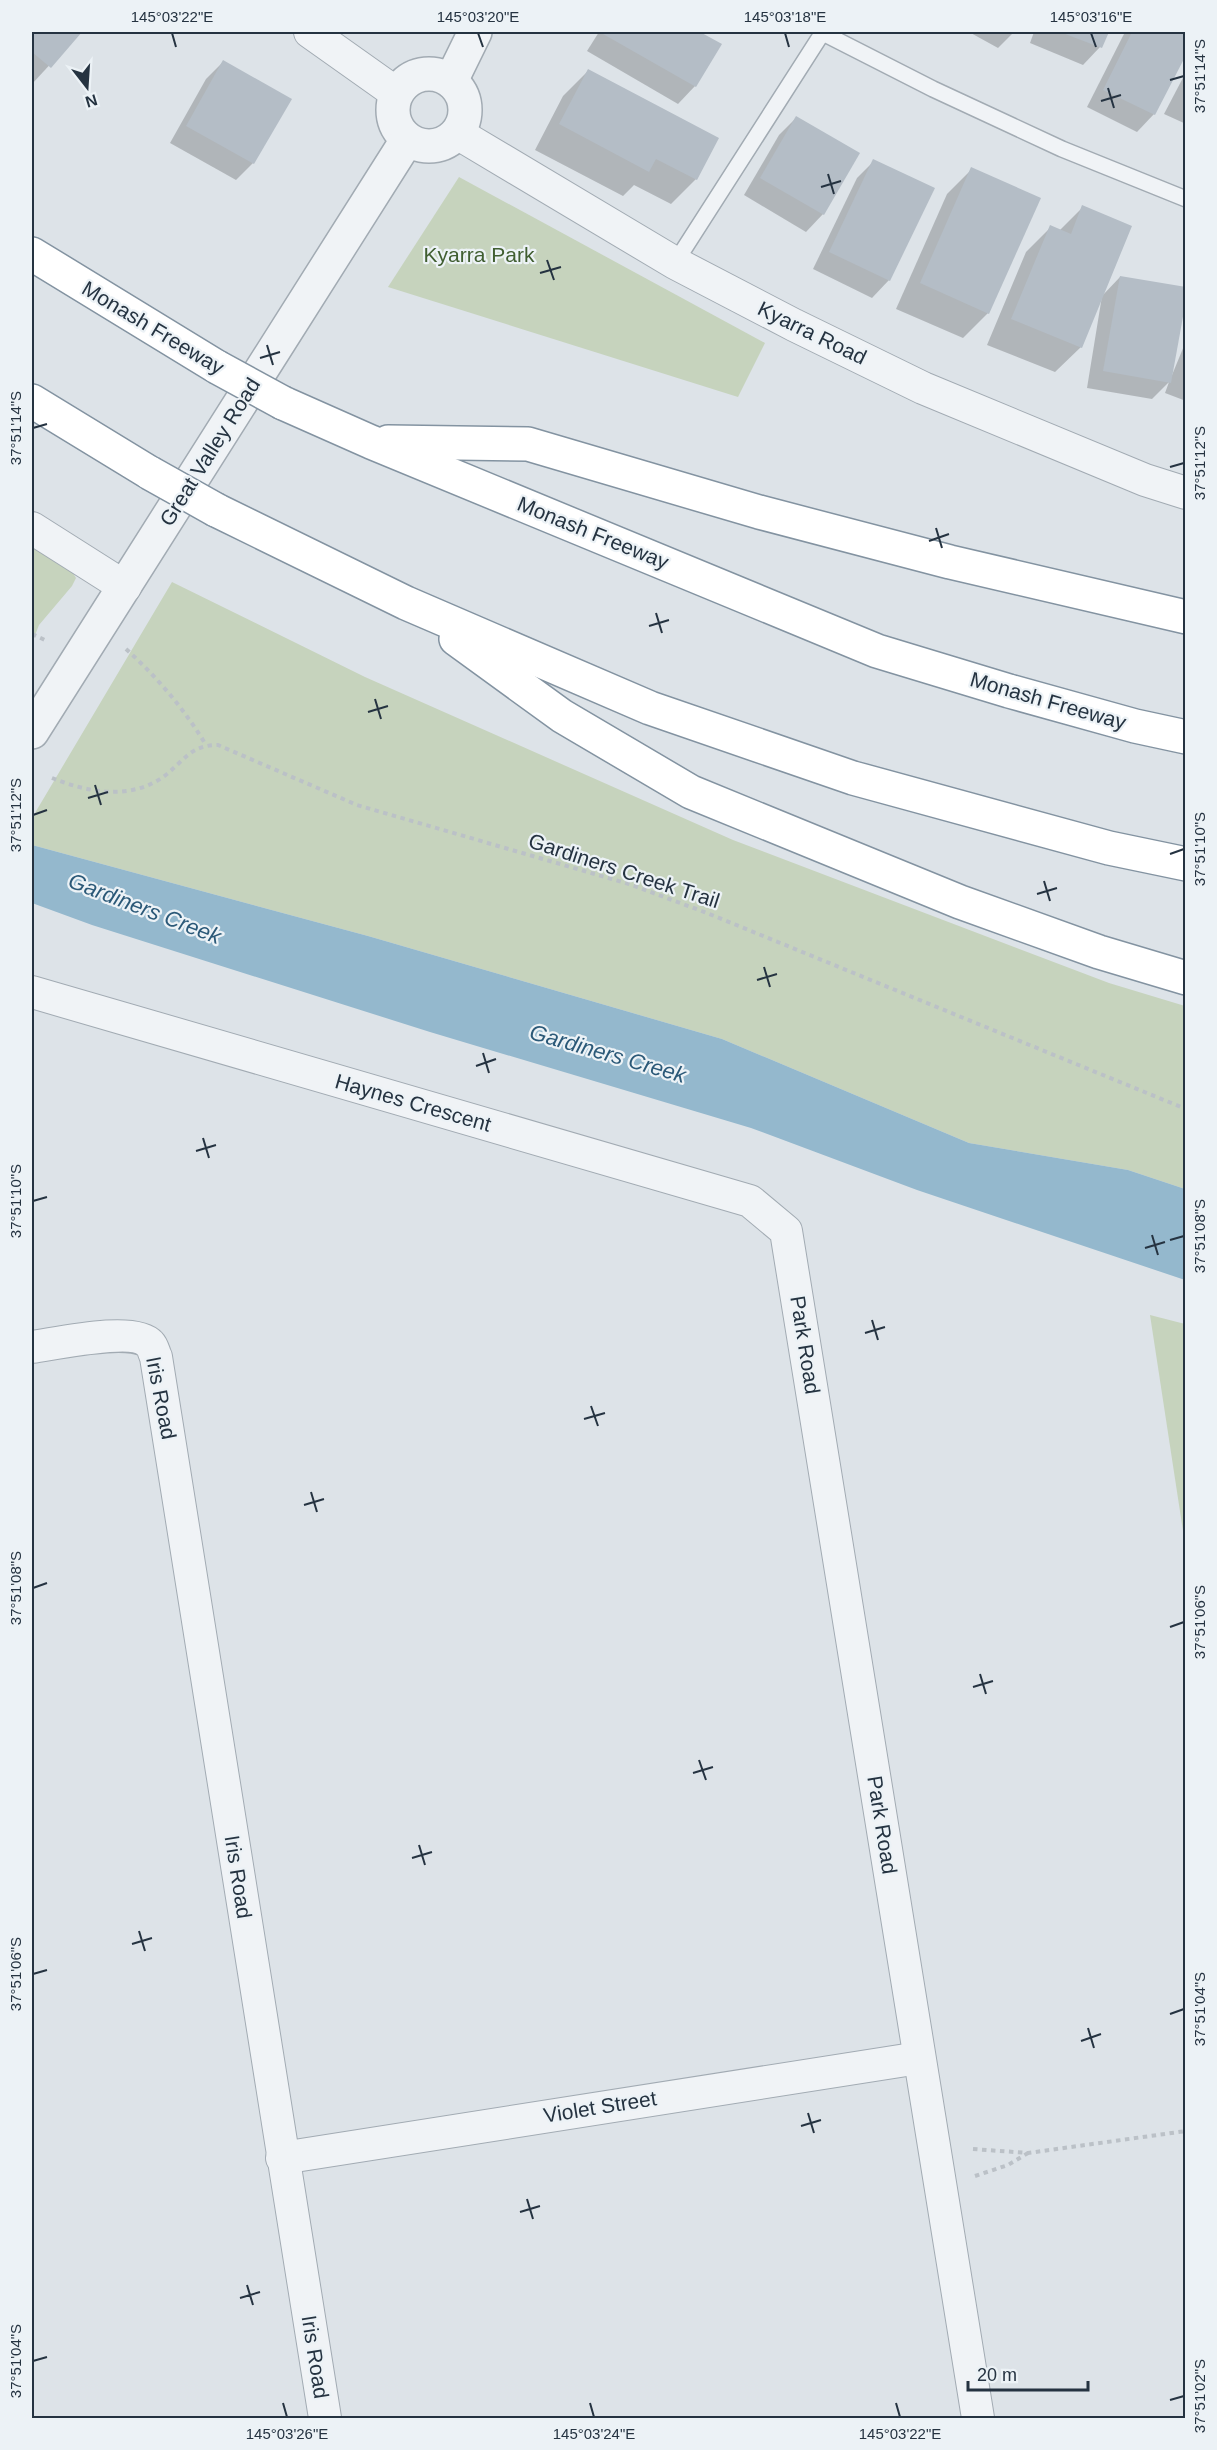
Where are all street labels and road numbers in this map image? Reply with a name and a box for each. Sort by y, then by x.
street label: Monash Freeway [78,276,229,379]
street label: Kyarra Road [754,296,870,369]
street label: Great Valley Road [155,374,264,530]
street label: Monash Freeway [514,492,673,574]
street label: Monash Freeway [968,667,1129,734]
street label: Gardiners Creek Trail [526,829,723,912]
street label: Haynes Crescent [333,1069,494,1136]
street label: Park Road [786,1294,825,1396]
street label: Iris Road [142,1354,181,1441]
street label: Park Road [863,1774,902,1876]
street label: Iris Road [221,1834,256,1920]
street label: Violet Street [542,2086,658,2127]
street label: Iris Road [298,2314,333,2400]

